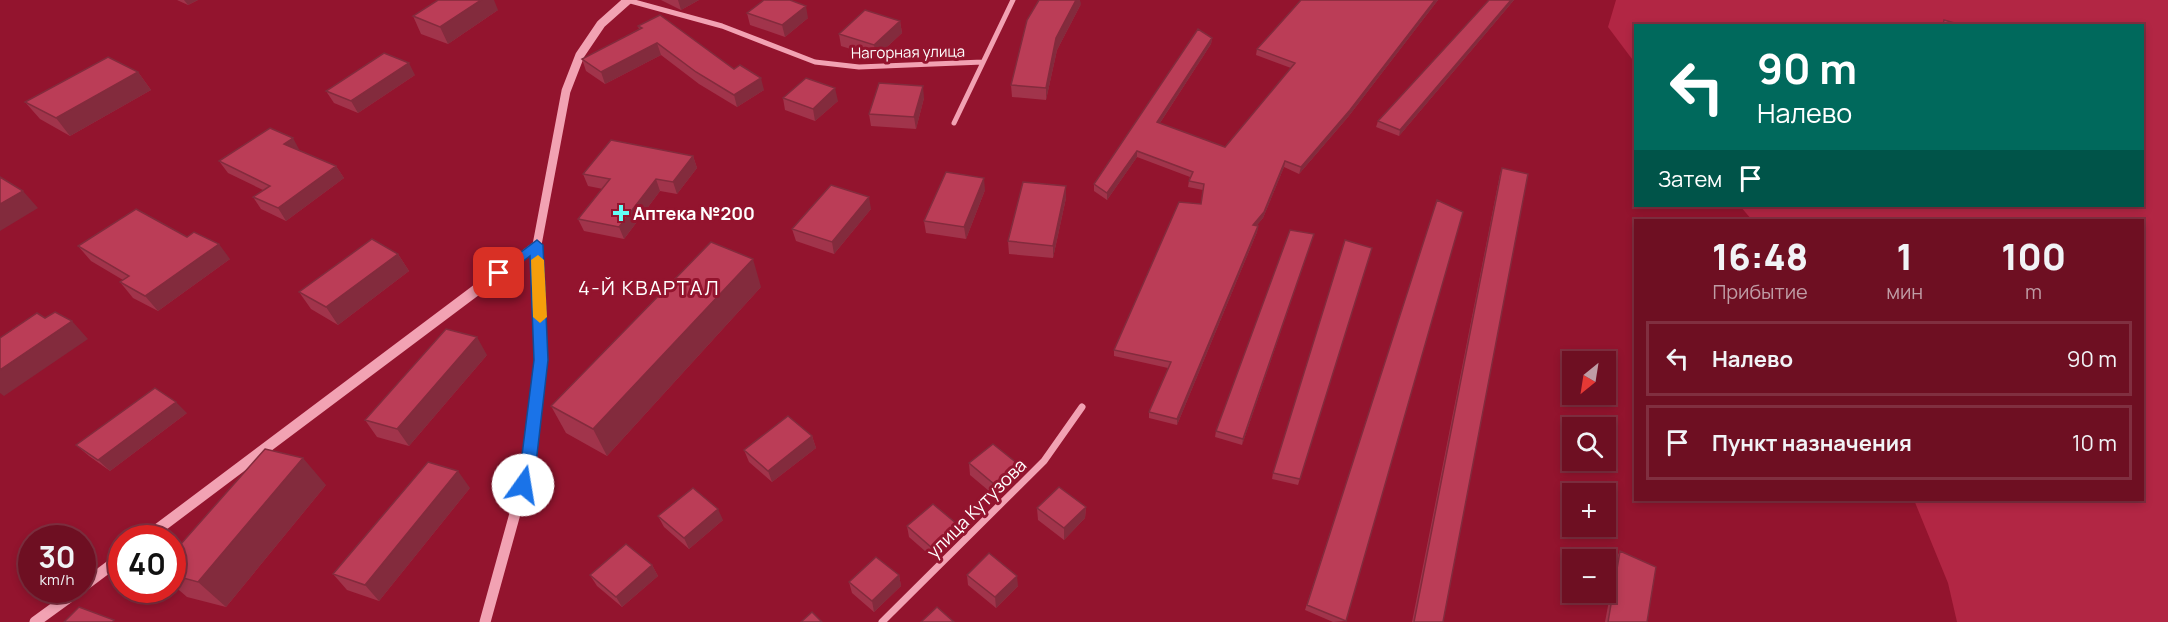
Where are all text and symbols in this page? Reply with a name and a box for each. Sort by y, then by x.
text: 90 m [1757,39,1857,97]
street label: Нагорная улица [851,41,965,63]
icon: left [1658,48,1736,126]
text: Налево [1757,94,1852,131]
icon: arrive [1734,162,1767,195]
text: Затем [1658,164,1722,194]
place label: Аптека №200 [633,201,755,225]
marker: Аптека №200 [614,206,628,220]
text: 16:48 [1712,232,1808,281]
text: 1 [1896,232,1913,281]
text: 100 [2001,232,2066,281]
pin [473,247,524,298]
icon: arrive [482,256,515,289]
district label: 4-Й КВАРТАЛ [578,274,720,301]
text: Прибытие [1712,278,1808,305]
text: мин [1886,278,1923,305]
text: m [2025,278,2042,305]
icon: left [1661,342,1694,375]
text: Налево [1712,344,1793,374]
text: 90 m [2067,344,2117,374]
north arrow [1562,351,1616,405]
map controls [1562,351,1616,603]
button: search [1562,417,1616,471]
icon: arrive [1661,426,1694,459]
text: Пункт назначения [1712,428,1912,458]
text: 10 m [2072,428,2117,458]
position arrow [491,453,555,517]
street label: улица Кутузова [921,453,1031,563]
button: + [1562,483,1616,537]
speed limit sign: 40 [108,525,186,603]
text: 30 [38,536,76,577]
button: − [1562,549,1616,603]
text: km/h [40,569,74,590]

